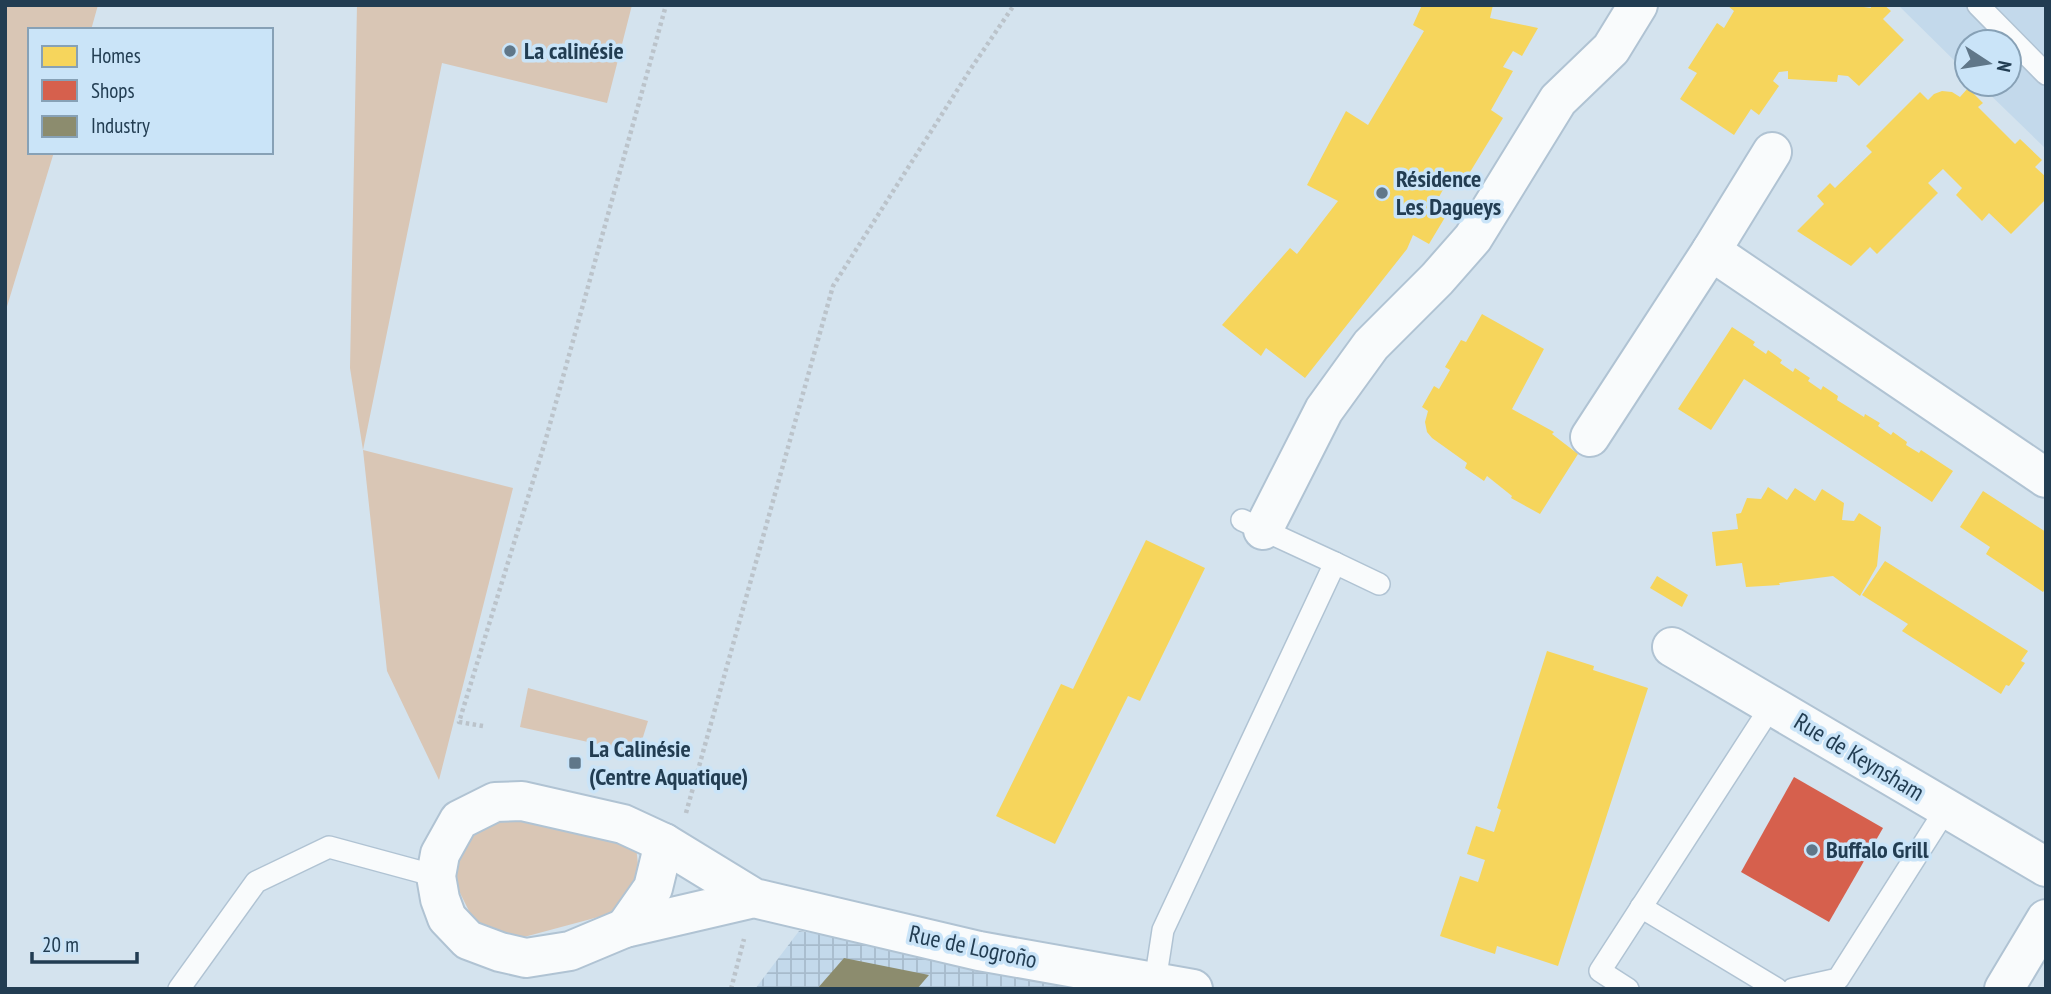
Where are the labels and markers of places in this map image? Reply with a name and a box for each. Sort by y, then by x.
place label: La calinésie [524,35,624,66]
marker: La calinésie [502,43,518,59]
place label: Résidence Les Dagueys [1396,163,1501,222]
marker: Résidence Les Dagueys [1374,185,1390,201]
place label: La Calinésie (Centre Aquatique) [589,733,748,792]
marker: La Calinésie (Centre Aquatique) [567,755,583,771]
place label: Buffalo Grill [1826,834,1929,865]
marker: Buffalo Grill [1804,842,1820,858]

